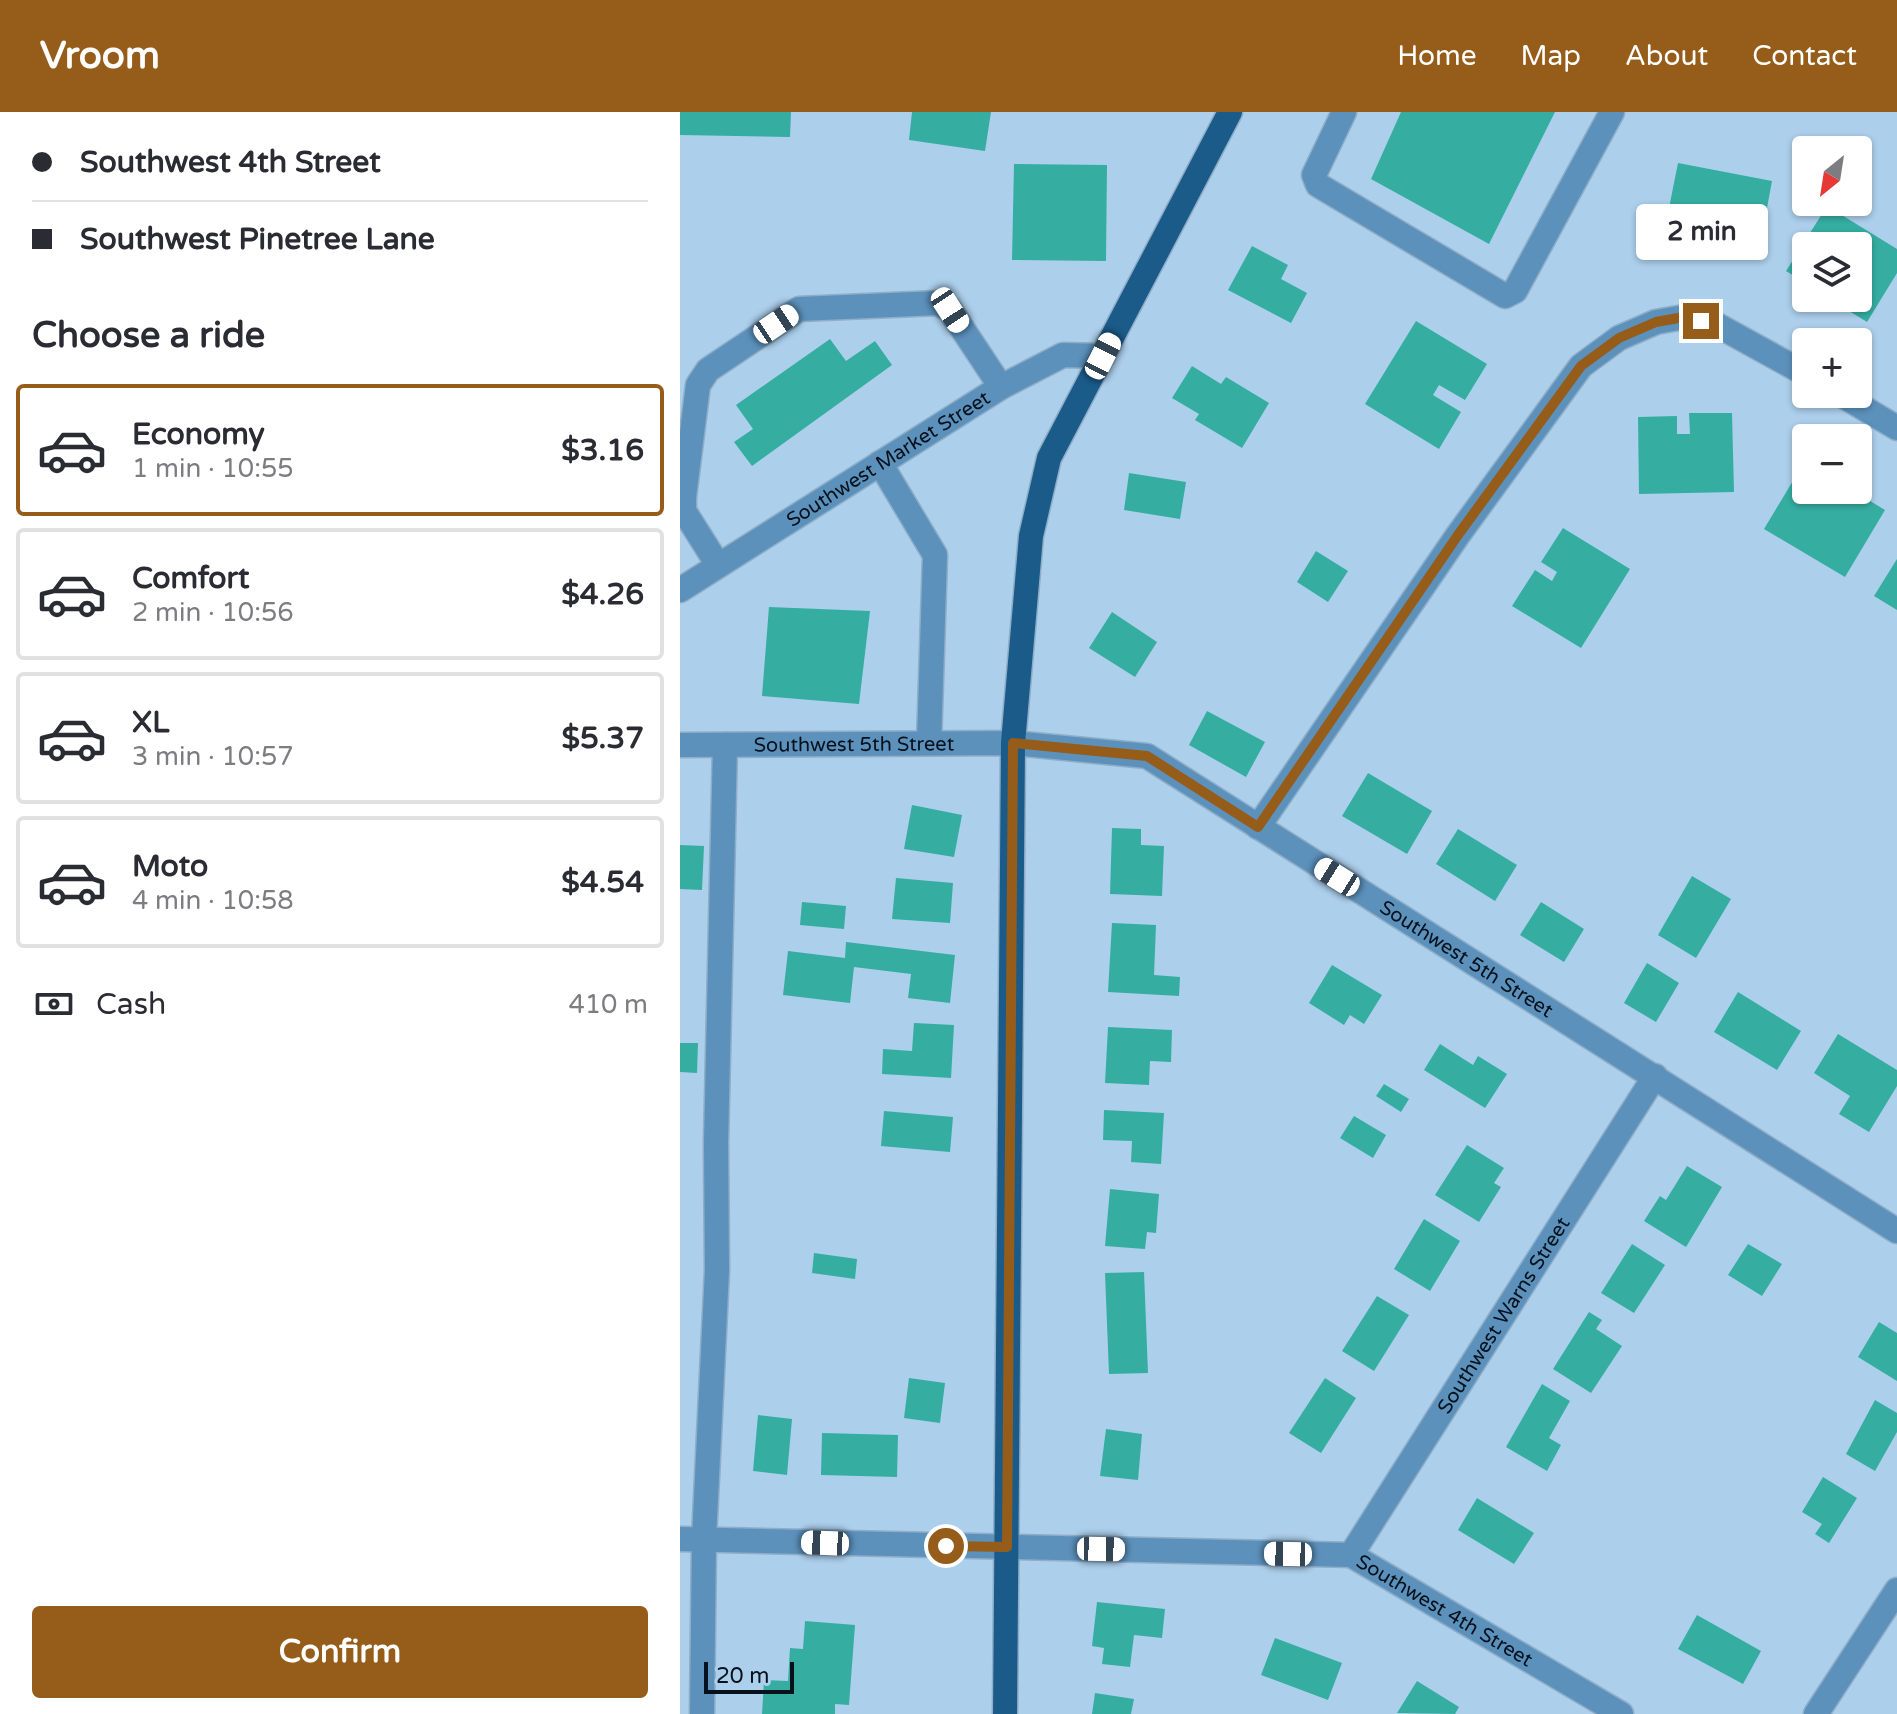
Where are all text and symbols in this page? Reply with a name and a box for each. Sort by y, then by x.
text: Vroom [40,33,160,79]
text: Home [1397,39,1477,73]
text: Map [1521,39,1581,73]
text: About [1625,39,1708,73]
text: Contact [1752,39,1857,73]
north arrow [1792,136,1872,216]
map controls [1792,136,1872,504]
text: Southwest 4th Street [80,144,381,181]
callout: 2 min [1635,205,1767,261]
text: 2 min [1667,216,1737,247]
text: Southwest Pinetree Lane [80,221,435,258]
button: layers [1792,232,1872,312]
car [927,283,973,337]
car [749,301,803,347]
route end [1683,303,1719,339]
text: Choose a ride [32,314,265,357]
button: + [1792,328,1872,408]
car [1081,329,1125,383]
street label: Southwest Market Street [782,386,995,533]
icon: car [36,414,108,486]
text: Economy [132,416,265,453]
button: − [1792,424,1872,504]
text: $3.16 [561,432,644,469]
text: 1 min · 10:55 [132,453,294,484]
icon: car [36,558,108,630]
text: Comfort [132,560,250,597]
text: $4.26 [561,576,644,613]
text: 2 min · 10:56 [132,597,294,628]
icon: car [36,702,108,774]
text: XL [132,704,169,741]
text: $5.37 [562,720,644,757]
street label: Southwest 5th Street [754,732,955,758]
text: 3 min · 10:57 [132,741,294,772]
icon: car [36,846,108,918]
text: Moto [132,848,208,885]
car [1310,854,1364,900]
text: $4.54 [561,864,644,901]
text: 4 min · 10:58 [132,885,294,916]
street label: Southwest 5th Street [1375,896,1558,1023]
icon: cash [32,982,76,1026]
text: Cash [96,986,166,1023]
text: 410 m [568,989,648,1020]
street label: Southwest Warns Street [1433,1213,1576,1419]
route start [928,1528,964,1564]
car [801,1530,849,1556]
car [1077,1537,1125,1561]
car [1264,1542,1312,1566]
street label: Southwest 4th Street [1352,1550,1537,1672]
button: Confirm [32,1606,648,1698]
scale bar [704,1658,794,1694]
text: 20 m [716,1663,770,1689]

